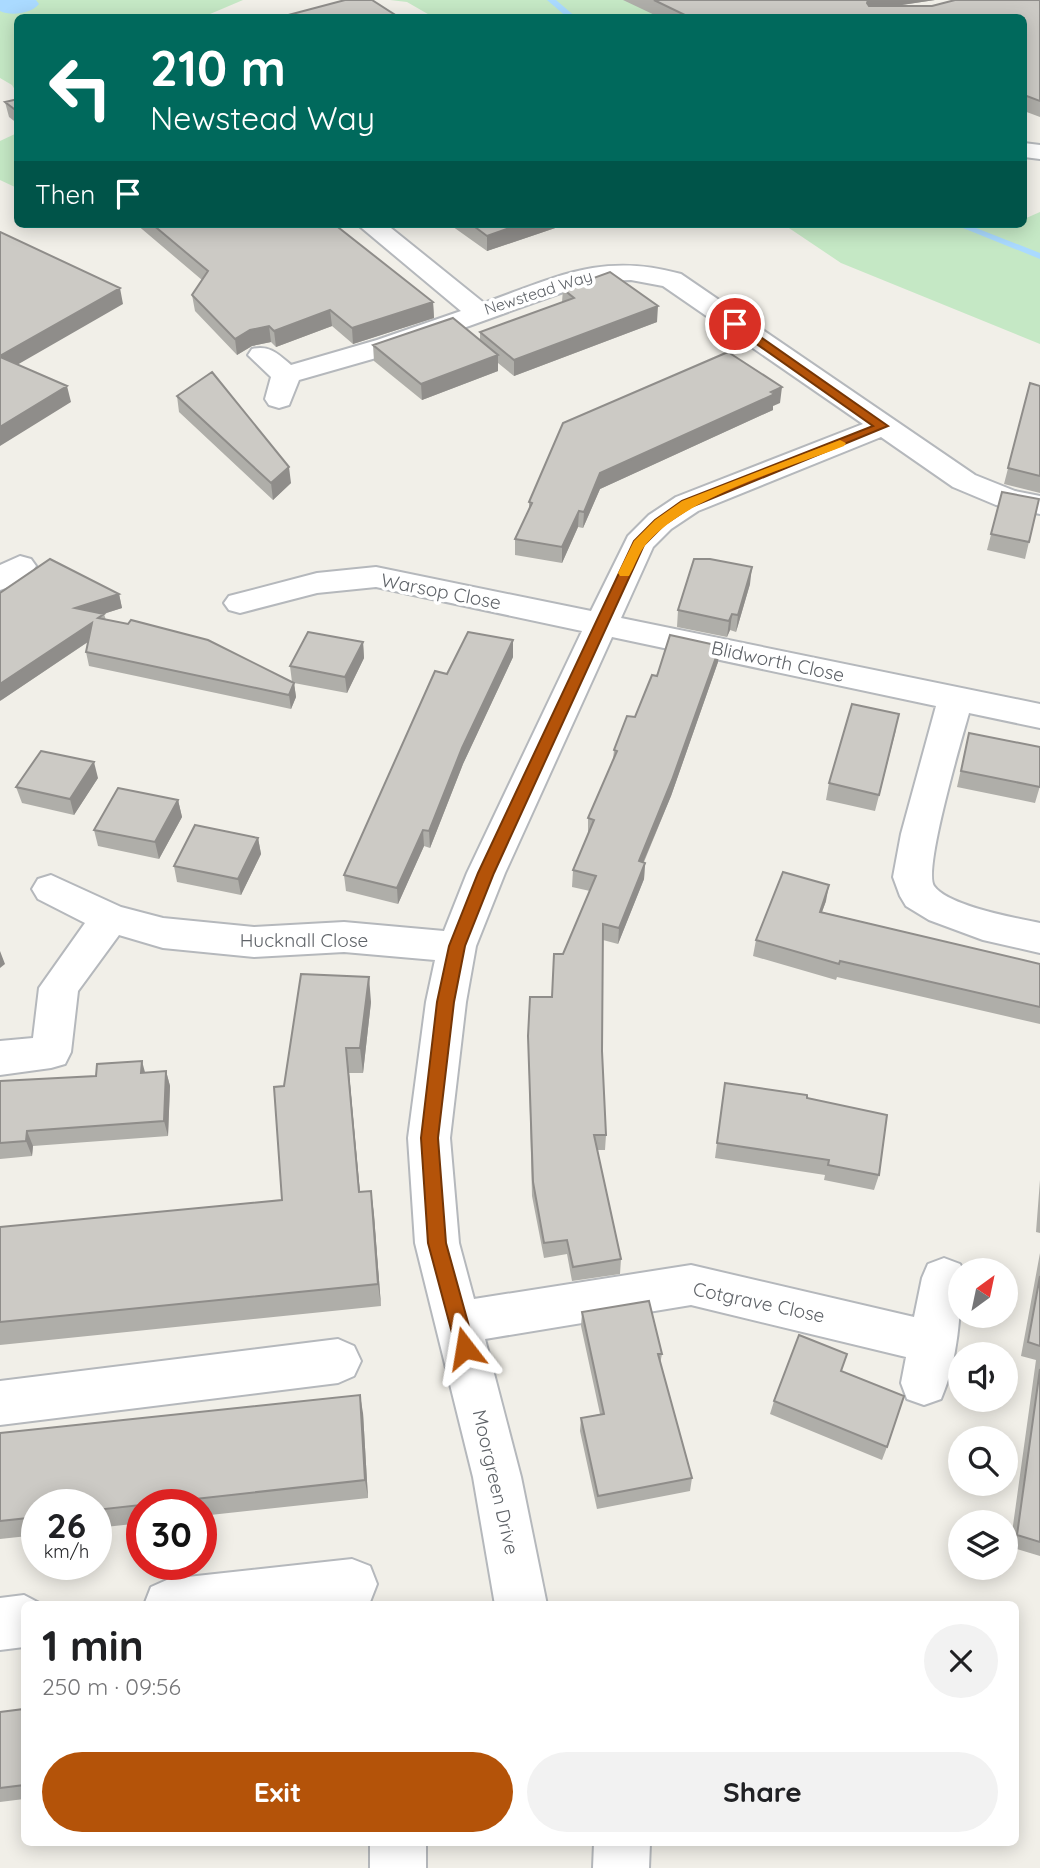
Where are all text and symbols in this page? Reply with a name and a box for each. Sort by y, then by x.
text: 210 m [150,37,286,98]
icon: left [35,42,126,133]
text: Newstead Way [150,98,375,138]
icon: arrive [109,175,147,213]
text: Then [35,178,95,211]
street label: Newstead Way [481,265,595,319]
pin [705,294,765,354]
icon: arrive [716,305,754,343]
street label: Warsop Close [379,568,503,614]
street label: Blidworth Close [709,635,847,687]
street label: Hucknall Close [240,928,368,952]
north arrow [948,1258,1018,1328]
map controls [948,1258,1018,1580]
street label: Cotgrave Close [691,1276,827,1328]
position arrow [428,1311,502,1385]
button: sound [948,1342,1018,1412]
street label: Moorgreen Drive [468,1407,524,1557]
button: search [948,1426,1018,1496]
speed limit sign: 30 [126,1489,217,1580]
text: 26 [47,1503,86,1547]
button: layers [948,1510,1018,1580]
text: km/h [44,1540,89,1563]
text: 1 min [42,1619,144,1672]
button: close [924,1624,998,1698]
text: 250 m · 09:56 [42,1672,181,1701]
button: Exit [42,1752,513,1832]
button: Share [527,1752,998,1832]

